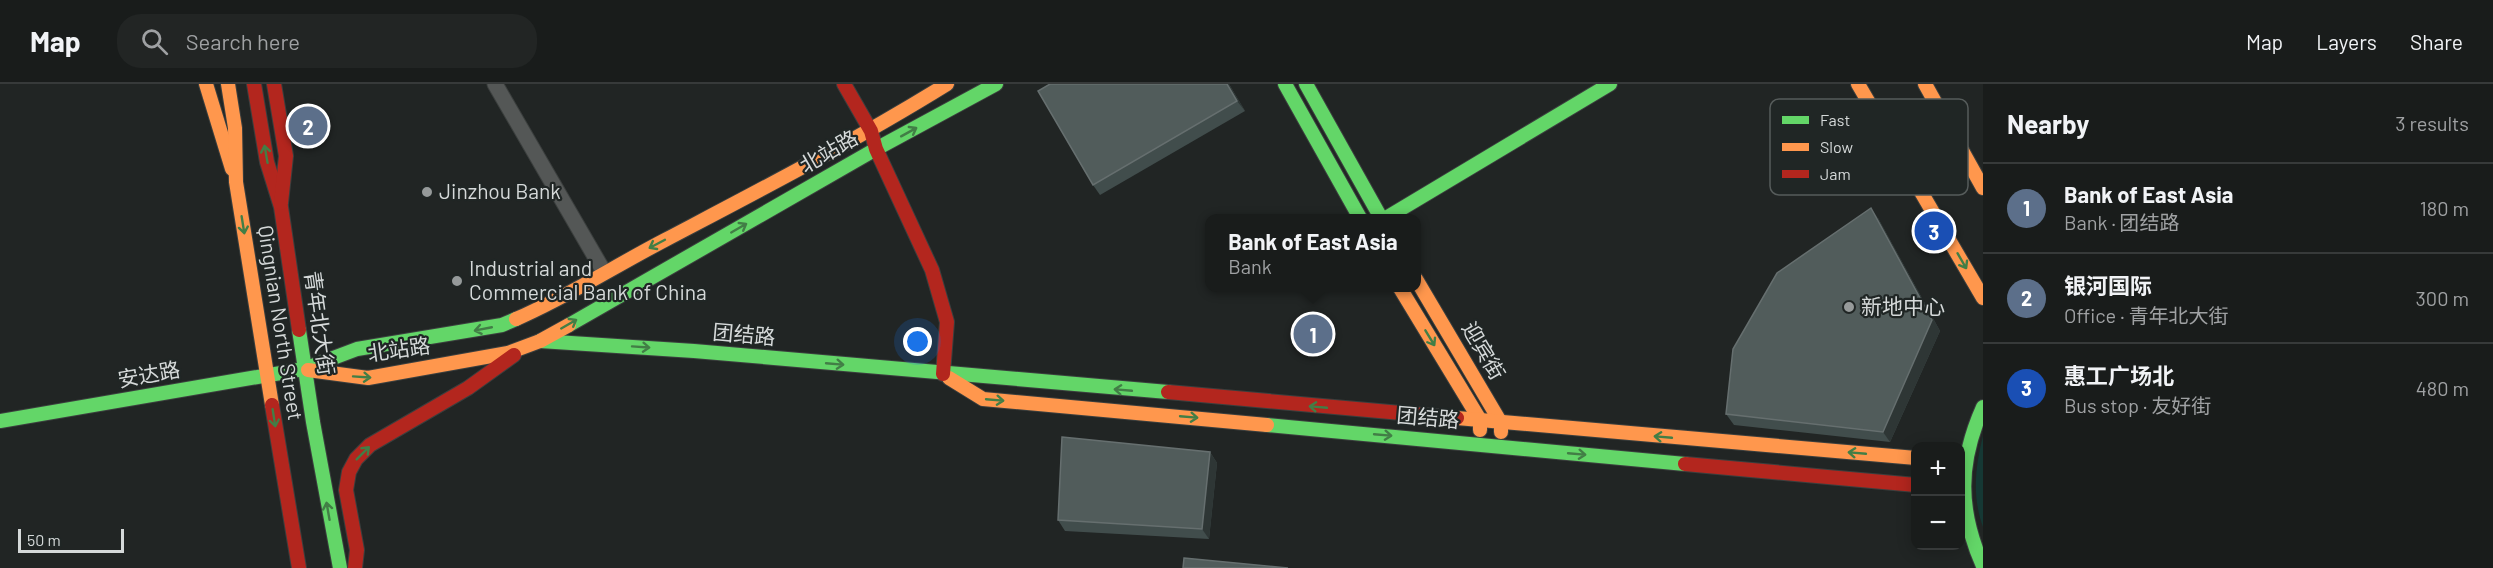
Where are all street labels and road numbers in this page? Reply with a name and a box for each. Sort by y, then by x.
street label: 北站路 [795,124,862,177]
street label: Qingnian North Street [254,224,309,422]
street label: 青年北大街 [301,269,340,377]
street label: 迎宾街 [1458,317,1511,384]
street label: 团结路 [712,318,777,349]
street label: 北站路 [366,332,432,365]
street label: 安达路 [116,356,182,391]
street label: 团结路 [1396,401,1461,432]

